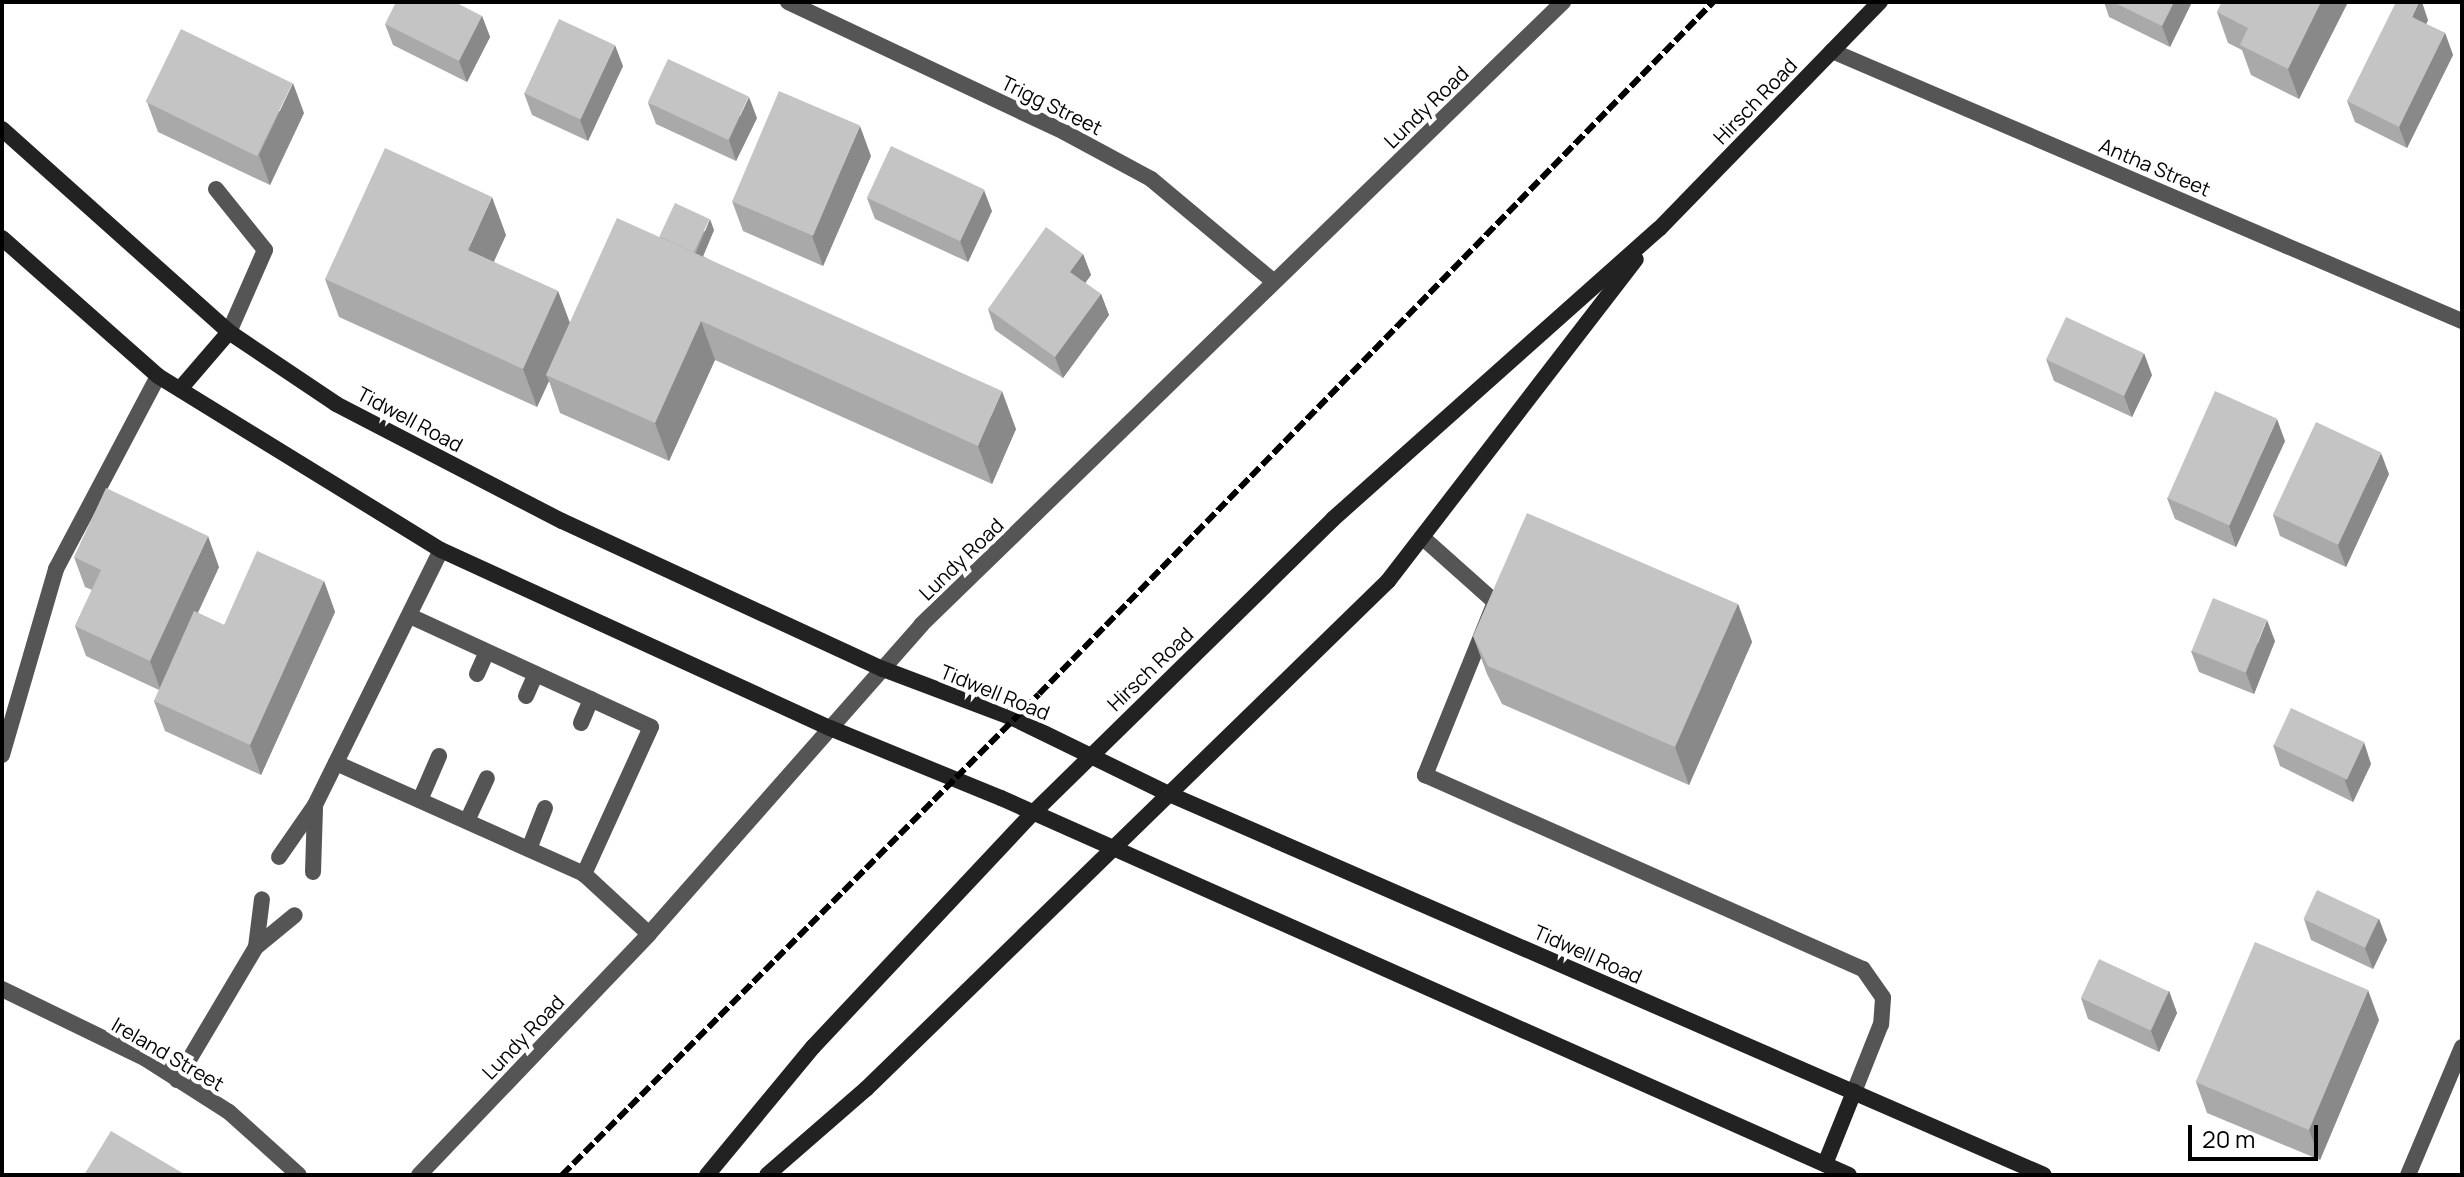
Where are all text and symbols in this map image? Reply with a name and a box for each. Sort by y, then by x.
street label: Hirsch Road [1708,53,1802,149]
street label: Lundy Road [1379,61,1473,153]
street label: Trigg Street [998,70,1106,140]
street label: Antha Street [2096,133,2214,201]
street label: Tidwell Road [353,381,467,457]
street label: Lundy Road [914,513,1008,605]
street label: Hirsch Road [1102,622,1198,716]
street label: Tidwell Road [937,659,1053,725]
street label: Tidwell Road [1530,919,1646,989]
street label: Lundy Road [477,990,569,1084]
street label: Ireland Street [108,1012,228,1096]
scale bar [2192,1109,2322,1159]
text: 20 m [2202,1122,2255,1155]

